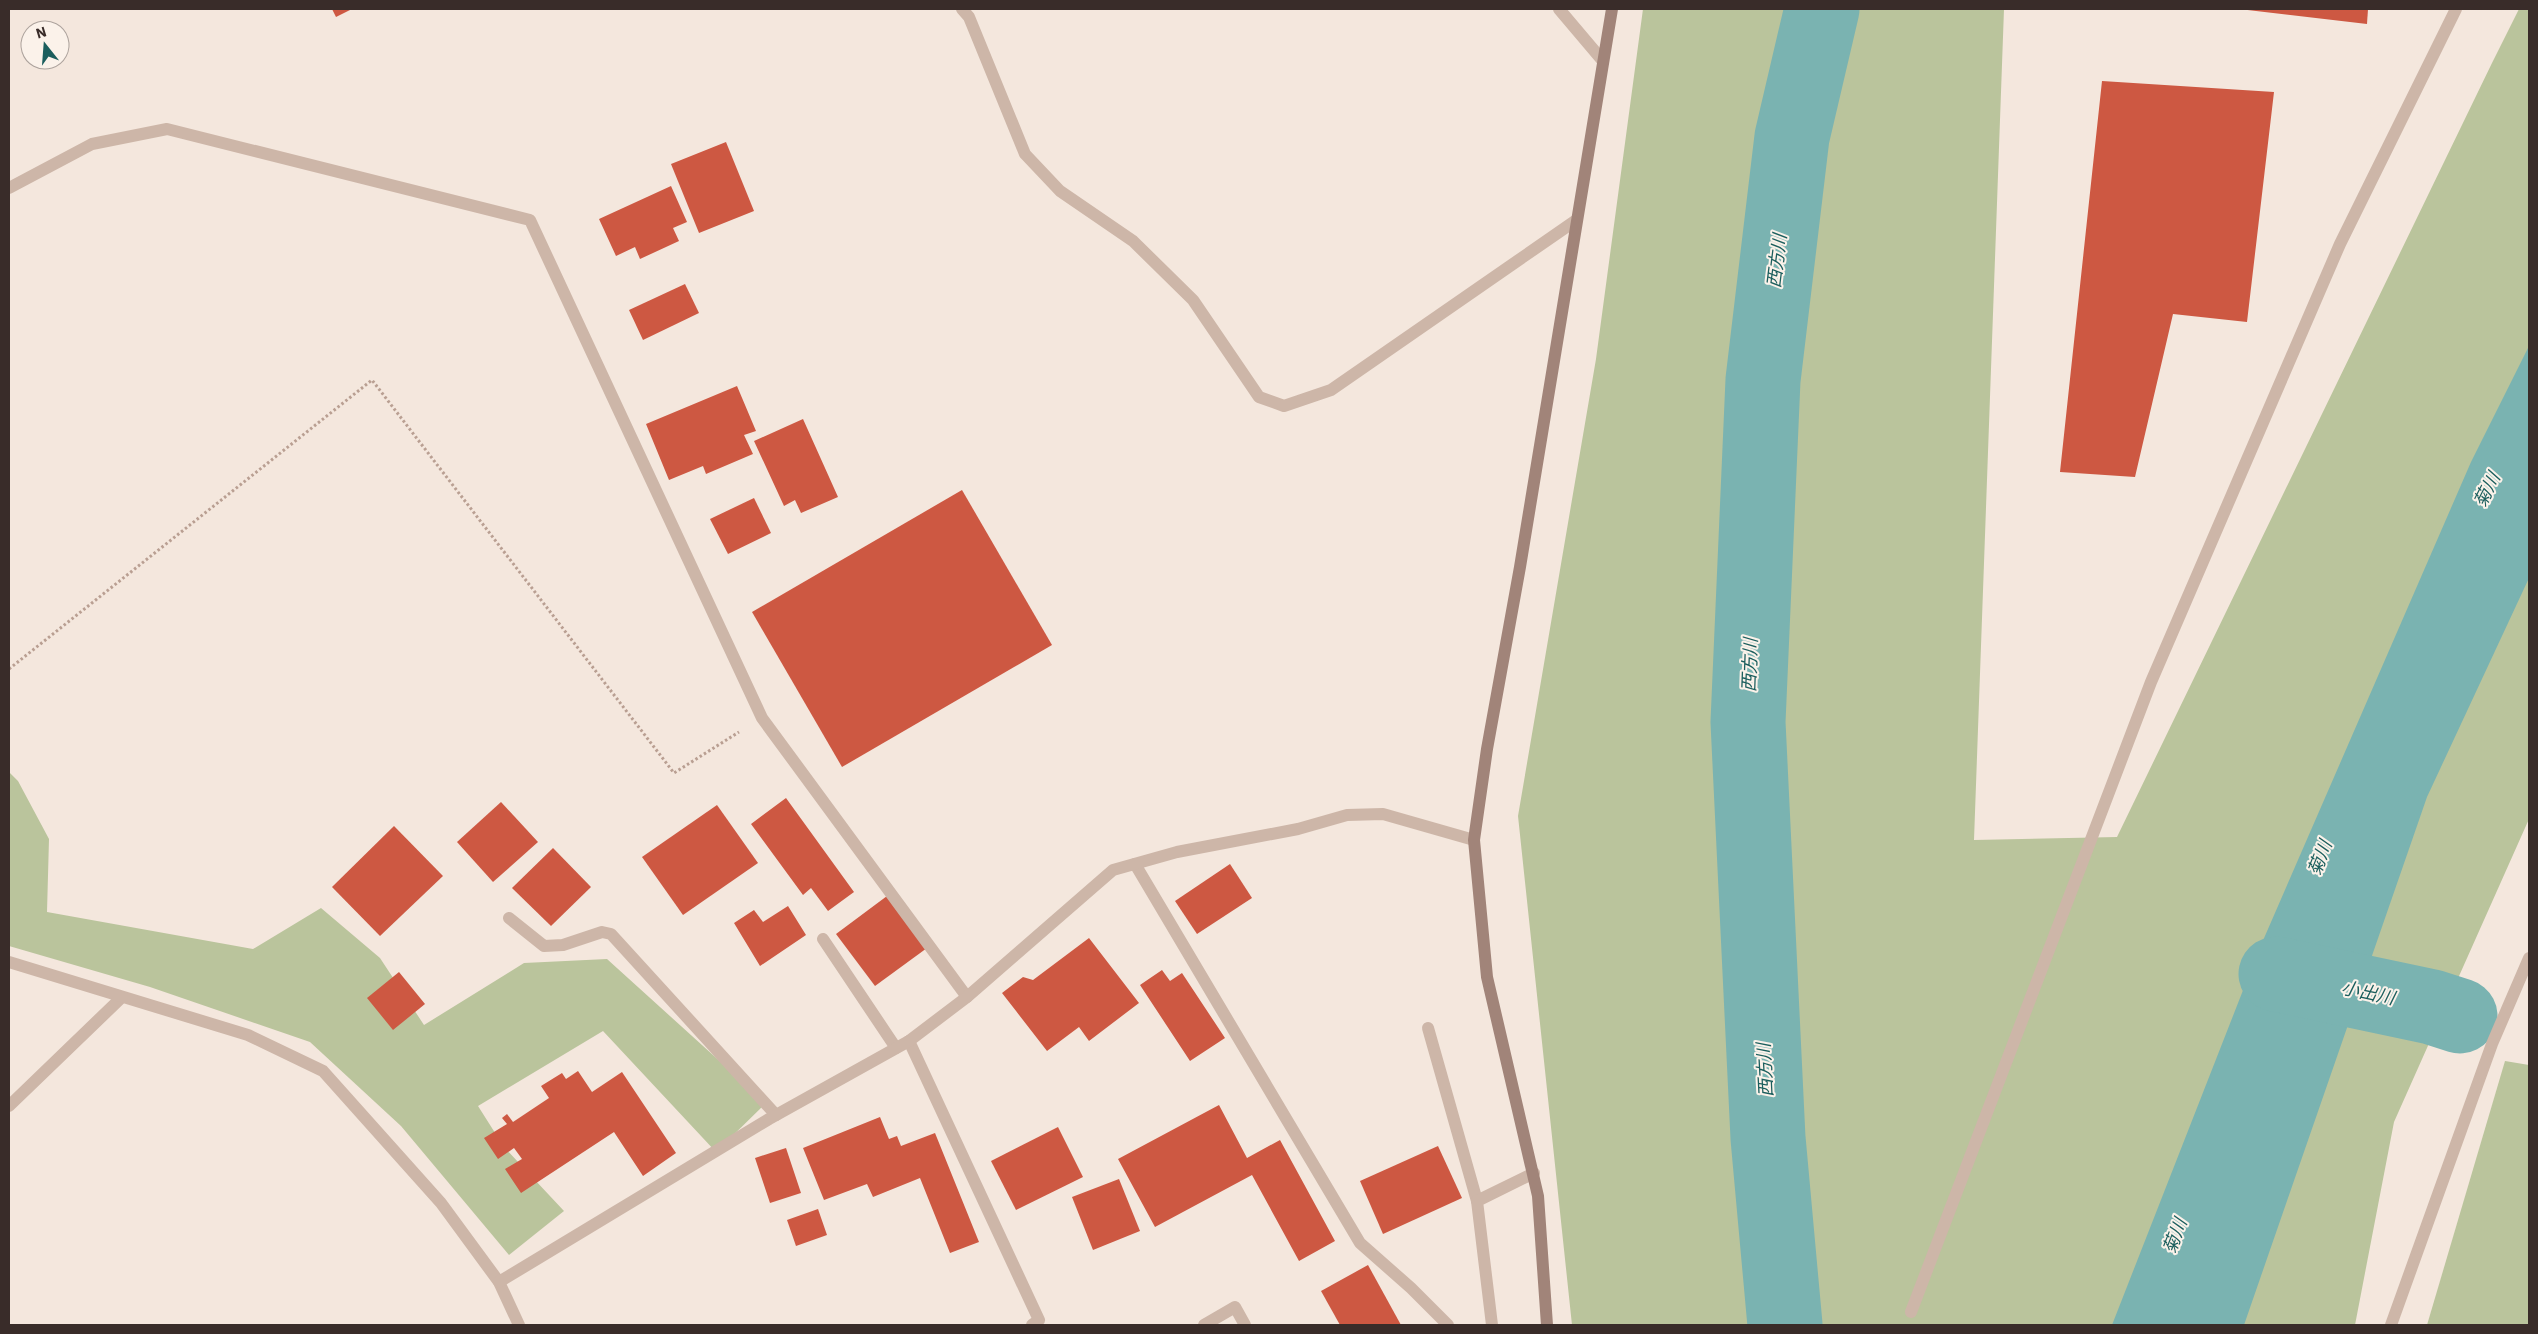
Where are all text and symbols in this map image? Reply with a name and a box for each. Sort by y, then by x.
north arrow [20,20,70,70]
text: N [34,22,49,43]
water label: 西方川 [1762,231,1791,289]
water label: 菊川 [2468,467,2506,511]
water label: 西方川 [1737,636,1762,692]
water label: 菊川 [2302,835,2337,879]
water label: 小出川 [2339,976,2399,1010]
water label: 西方川 [1751,1040,1777,1098]
water label: 菊川 [2157,1213,2192,1257]

